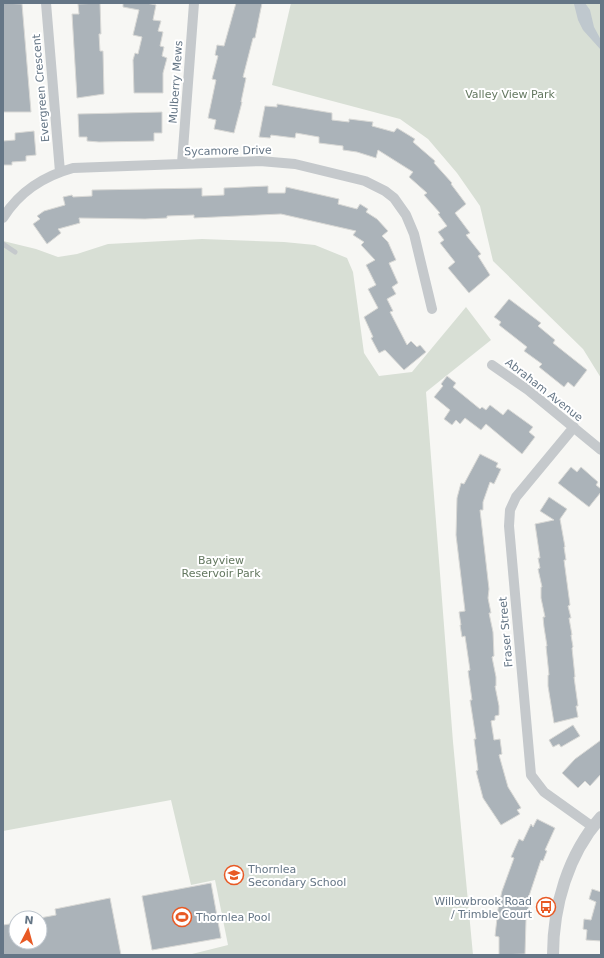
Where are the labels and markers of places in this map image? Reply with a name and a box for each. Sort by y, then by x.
place label: Thornlea Secondary School [247,863,346,889]
school or university icon: Thornlea Secondary School [223,864,245,886]
place label: Willowbrook Road / Trimble Court [434,895,533,921]
bus stop icon: Willowbrook Road / Trimble Court [535,896,557,918]
sports icon: Thornlea Pool [171,906,193,928]
place label: Thornlea Pool [195,911,271,924]

